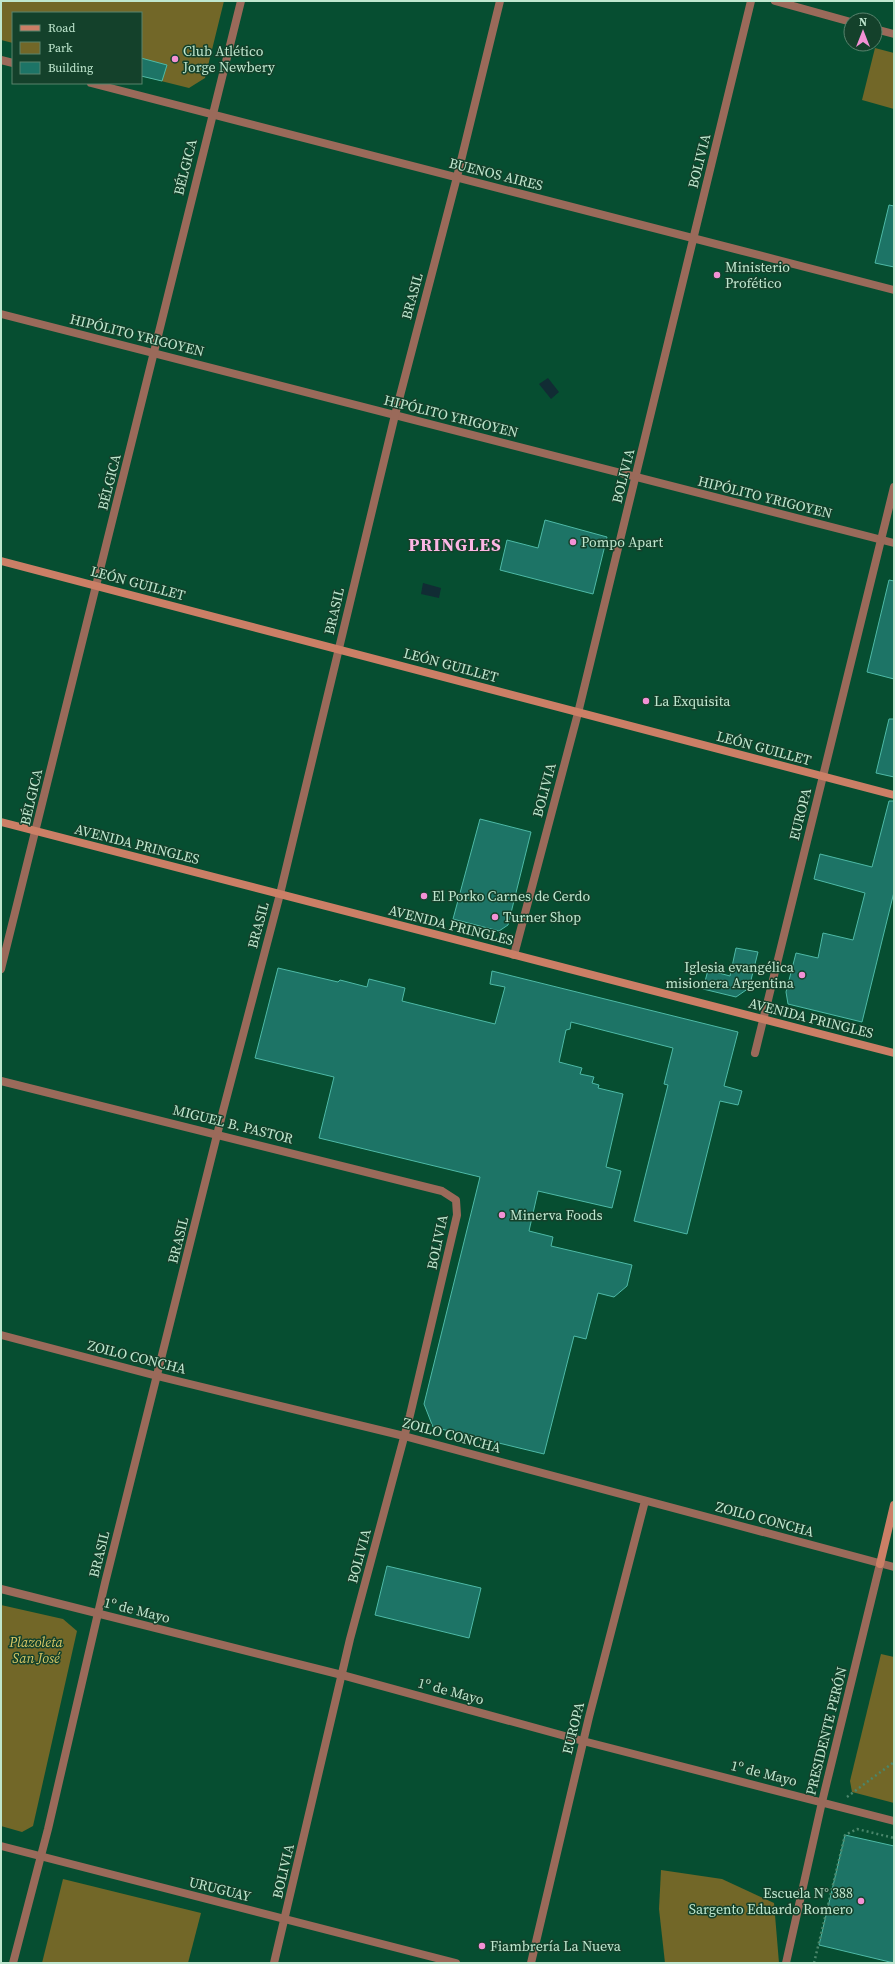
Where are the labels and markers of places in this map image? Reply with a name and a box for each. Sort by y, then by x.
place label: Club Atlético Jorge Newbery [182,41,276,77]
marker: Club Atlético Jorge Newbery [170,54,180,64]
place label: Ministerio Profético [725,257,790,293]
marker: Ministerio Profético [712,270,722,280]
place label: Pompo Apart [581,532,663,552]
marker: Pompo Apart [568,537,578,547]
place label: La Exquisita [654,691,731,711]
marker: La Exquisita [641,696,651,706]
place label: El Porko Carnes de Cerdo [432,886,590,906]
marker: El Porko Carnes de Cerdo [419,891,429,901]
place label: Turner Shop [503,907,581,927]
marker: Turner Shop [490,912,500,922]
place label: Iglesia evangélica misionera Argentina [665,957,795,993]
marker: Iglesia evangélica misionera Argentina [797,970,807,980]
place label: Minerva Foods [510,1205,603,1225]
marker: Minerva Foods [497,1210,507,1220]
place label: Escuela N° 388 Sargento Eduardo Romero [689,1883,853,1919]
marker: Escuela N° 388 Sargento Eduardo Romero [856,1896,866,1906]
place label: Fiambrería La Nueva [490,1936,622,1956]
marker: Fiambrería La Nueva [477,1941,487,1951]

